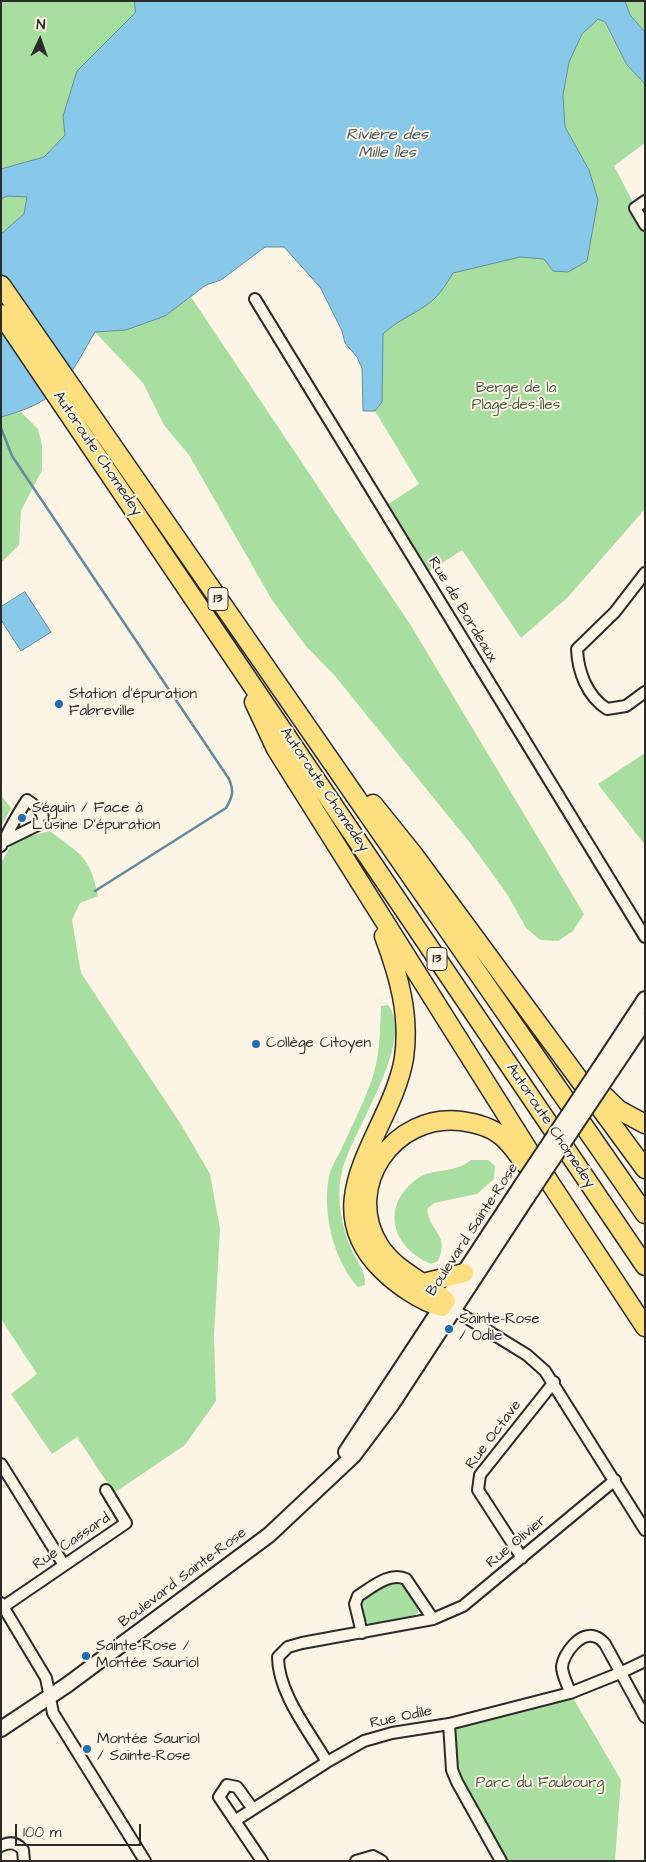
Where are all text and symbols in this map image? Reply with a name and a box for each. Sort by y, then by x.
north arrow [15,15,65,65]
text: N [36,15,46,35]
water label: Rivière des Mille Îles [346,126,428,164]
park label: Berge de la Plage-des-Îles [472,380,560,415]
street label: Autoroute Chomedey [49,388,145,520]
street label: Rue de Bordeaux [423,554,501,666]
road number: 13 [208,588,228,610]
place label: Station d'épuration Fabreville [69,686,197,721]
marker: Station d'épuration Fabreville [53,698,65,710]
street label: Autoroute Chomedey [276,724,372,856]
place label: Séguin / Face à L'usine D'épuration [32,800,160,835]
marker: Séguin / Face à L'usine D'épuration [16,812,28,824]
road number: 13 [427,948,447,971]
place label: Collège Citoyen [266,1035,371,1053]
marker: Collège Citoyen [250,1038,262,1050]
street label: Autoroute Chomedey [502,1060,598,1192]
street label: Boulevard Sainte-Rose [423,1160,523,1300]
place label: Sainte-Rose / Odile [459,1311,540,1346]
marker: Sainte-Rose / Odile [443,1323,455,1335]
street label: Rue Octave [462,1397,526,1473]
street label: Rue Cassard [30,1510,114,1574]
street label: Rue Olivier [483,1511,551,1573]
street label: Boulevard Sainte-Rose [116,1524,250,1632]
place label: Sainte-Rose / Montée Sauriol [96,1638,199,1673]
marker: Sainte-Rose / Montée Sauriol [80,1650,92,1662]
street label: Rue Odile [368,1703,434,1733]
place label: Montée Sauriol / Sainte-Rose [97,1731,200,1766]
marker: Montée Sauriol / Sainte-Rose [81,1743,93,1755]
park label: Parc du Faubourg [476,1775,604,1793]
scale bar [18,1814,144,1846]
text: 100 m [23,1822,62,1843]

